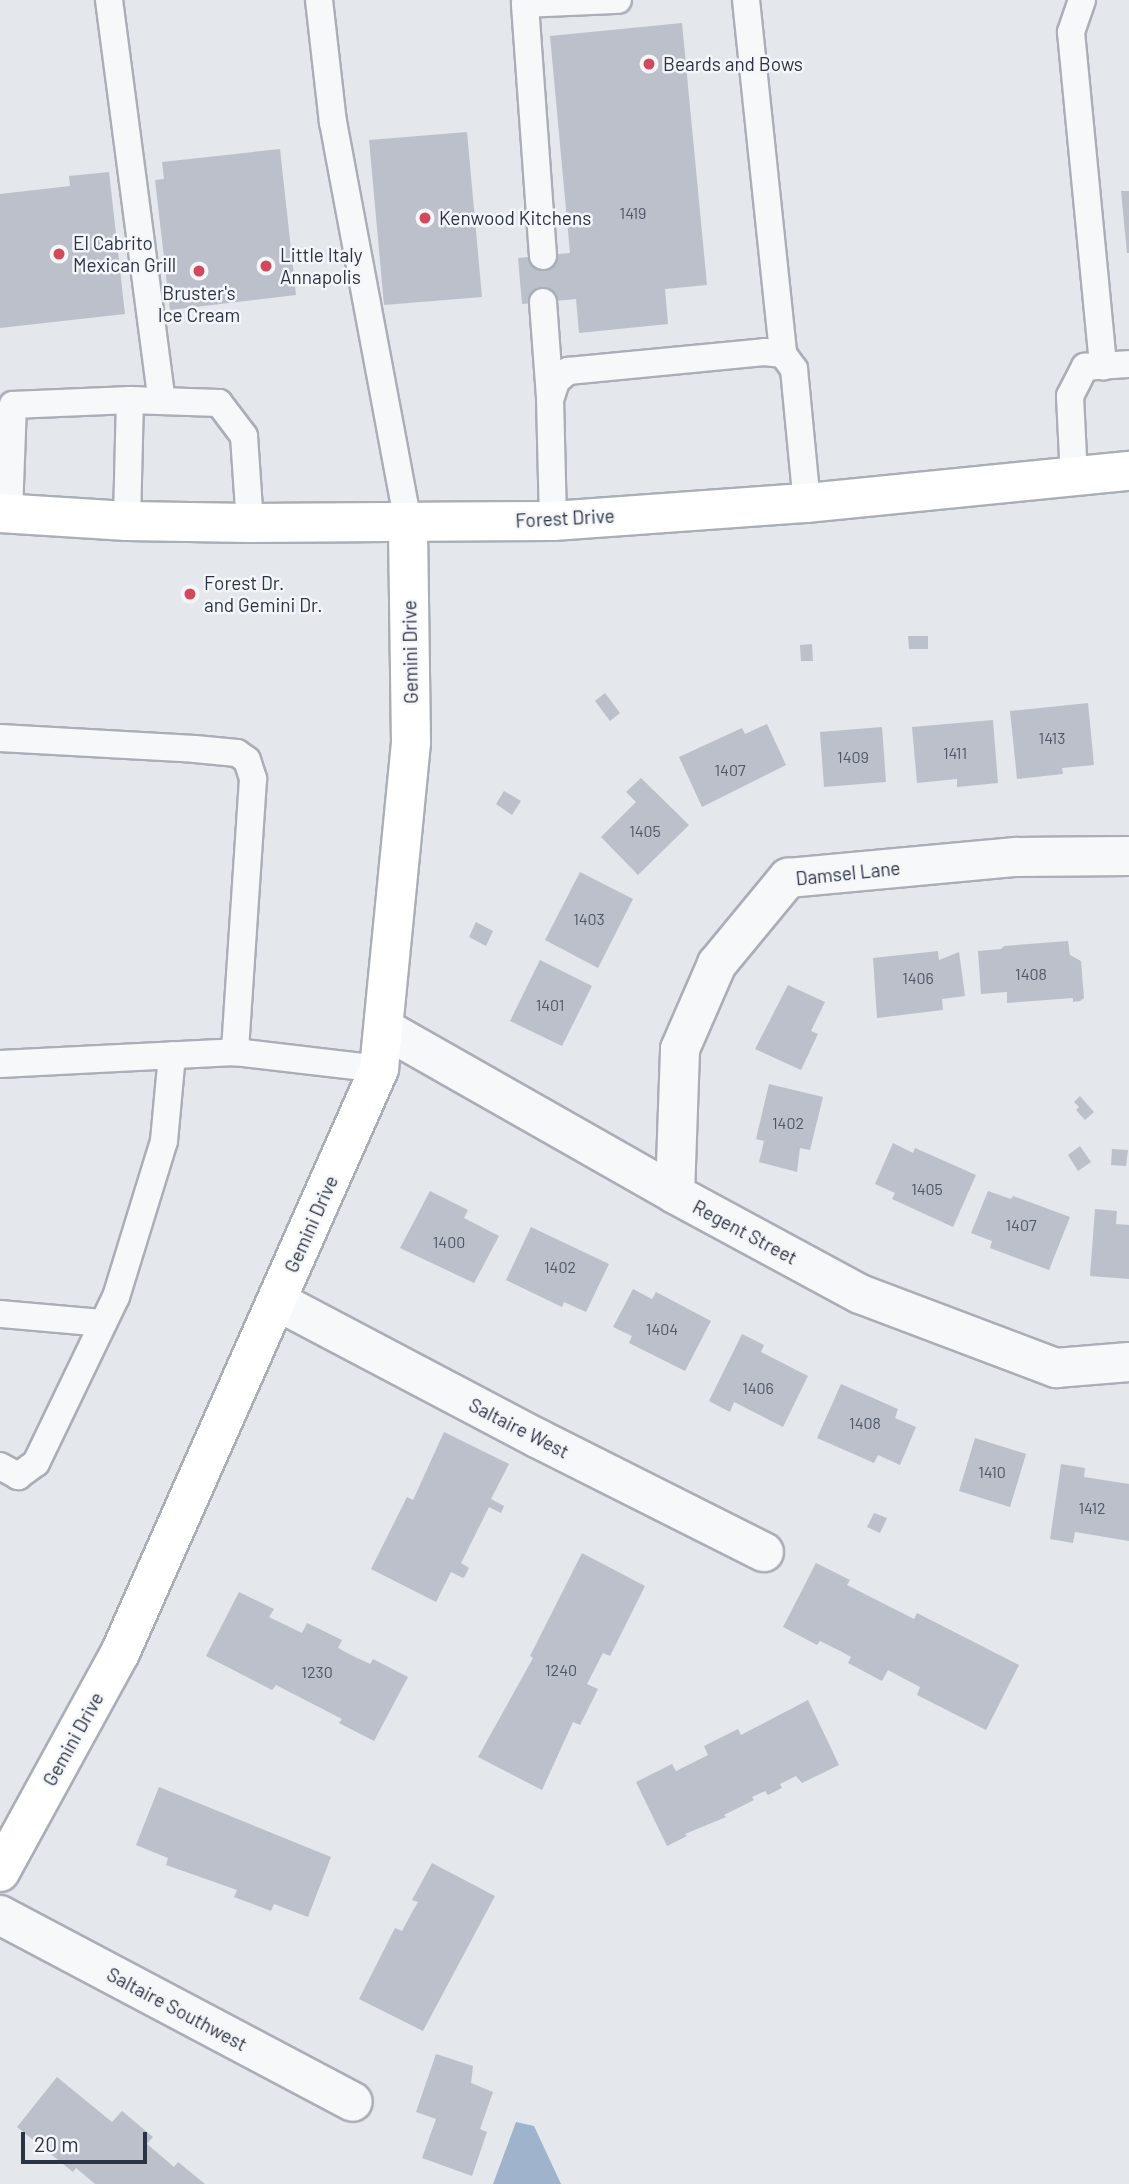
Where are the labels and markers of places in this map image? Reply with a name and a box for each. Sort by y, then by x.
place label: Beards and Bows [663,53,803,75]
marker: Beards and Bows [641,56,657,72]
place label: Kenwood Kitchens [439,207,591,229]
marker: Kenwood Kitchens [417,210,433,226]
place label: El Cabrito Mexican Grill [73,232,176,276]
place label: Little Italy Annapolis [280,244,362,288]
marker: El Cabrito Mexican Grill [51,246,67,262]
marker: Little Italy Annapolis [258,258,274,274]
marker: Bruster's Ice Cream [191,263,207,279]
place label: Bruster's Ice Cream [158,282,240,326]
place label: Forest Dr. and Gemini Dr. [204,572,322,616]
marker: Forest Dr. and Gemini Dr. [182,586,198,602]

